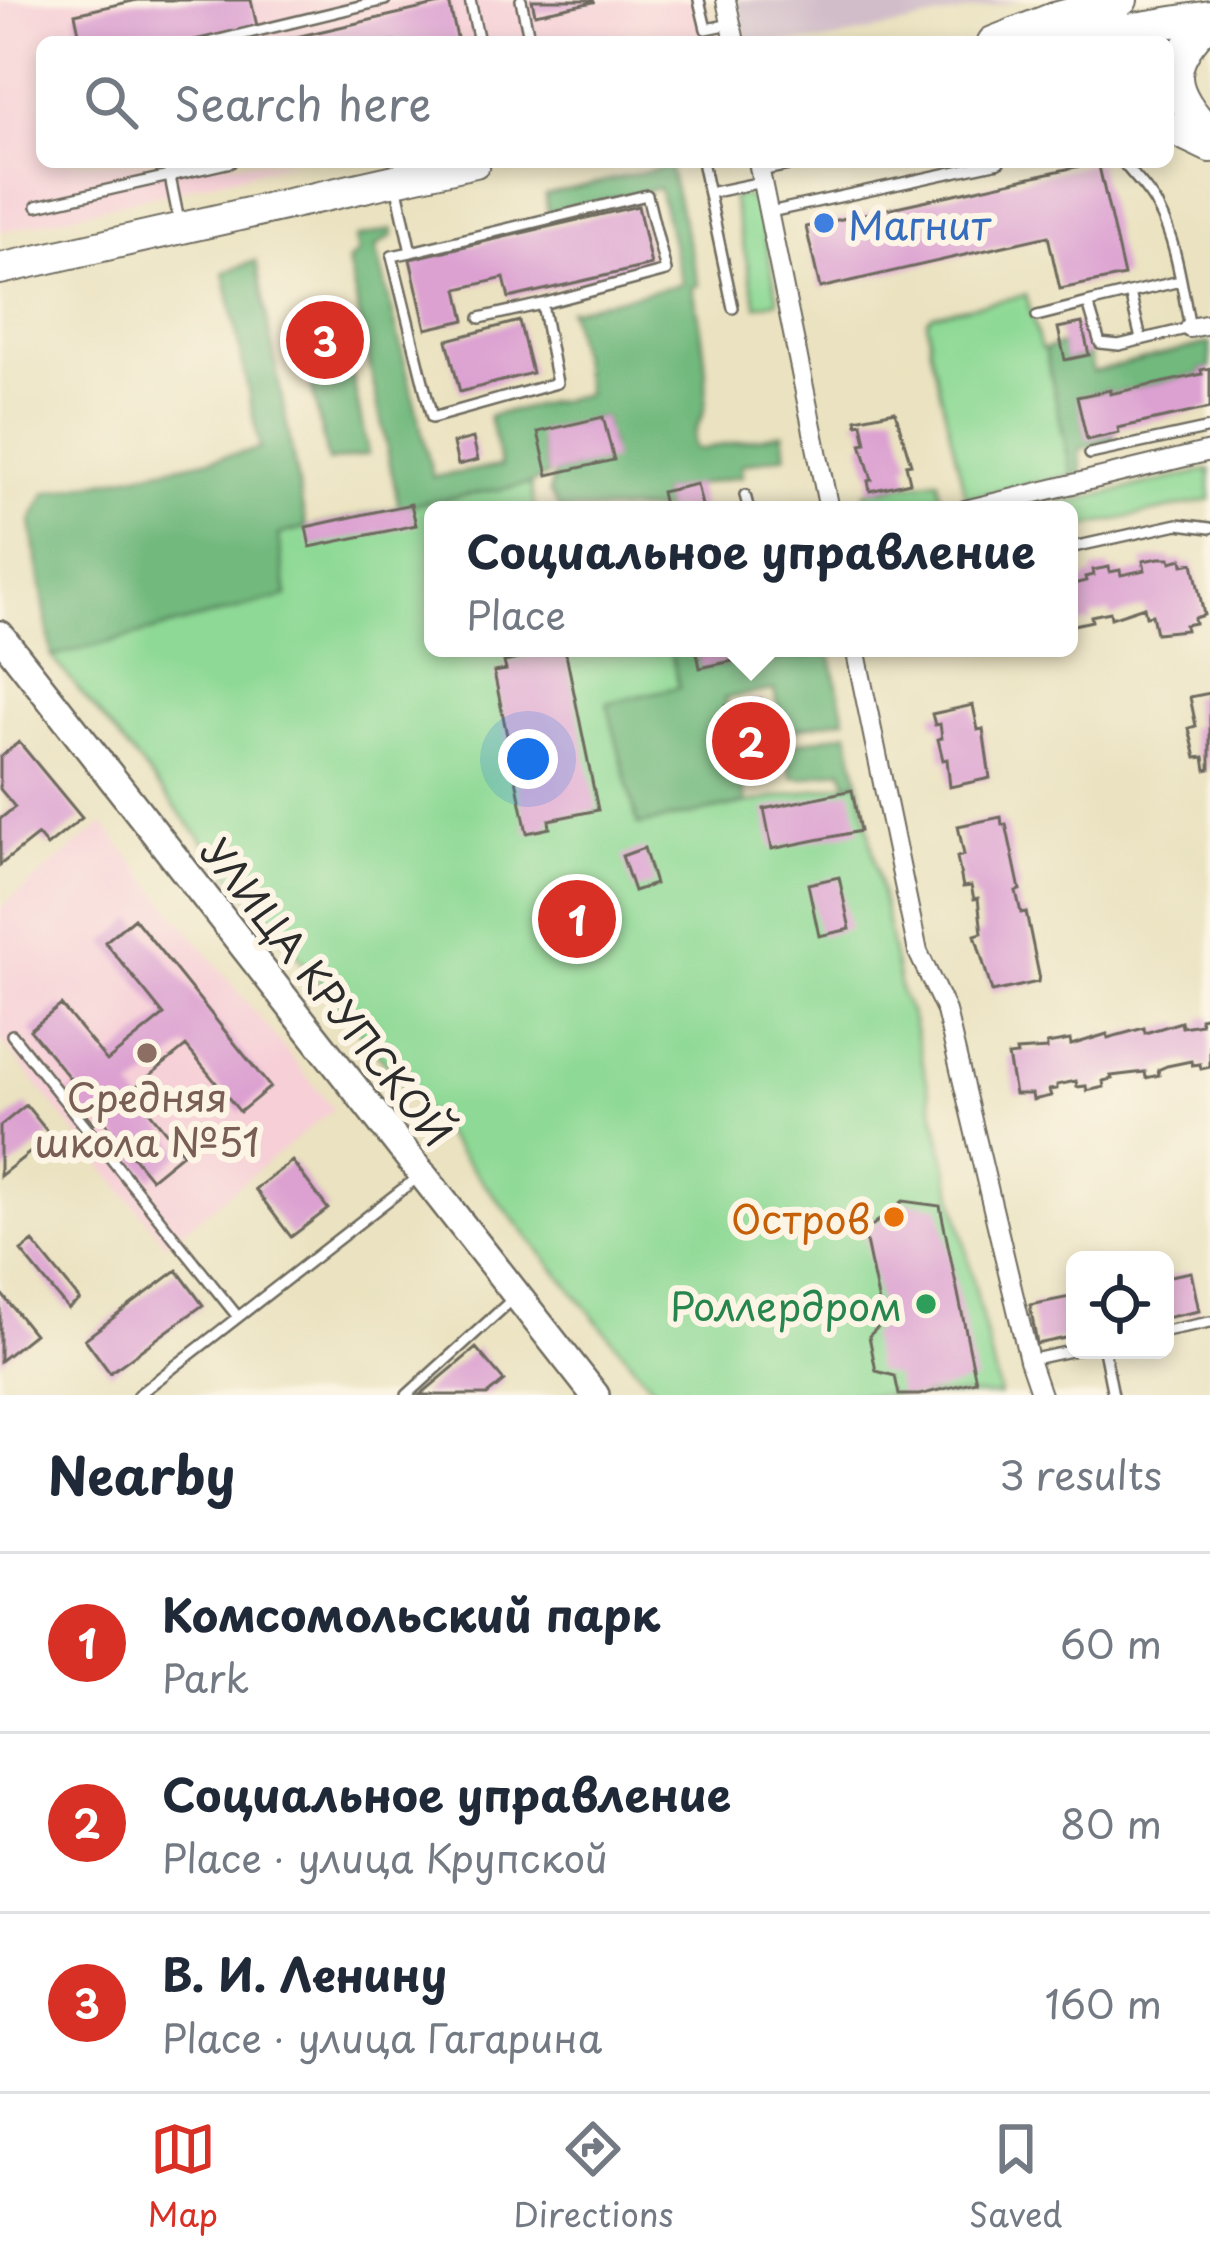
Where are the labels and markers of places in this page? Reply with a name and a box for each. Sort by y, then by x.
place label: Магнит [848,194,992,253]
marker: Магнит [811,210,837,236]
pin: 3 [286,295,364,385]
pin: 2 [712,696,790,786]
pin: 1 [538,874,616,964]
marker: Средняя школа №51 [134,1040,160,1066]
place label: Средняя школа №51 [34,1066,260,1170]
place label: Остров [731,1188,870,1247]
marker: Остров [881,1204,907,1230]
place label: Роллердром [670,1275,902,1334]
marker: Роллердром [913,1291,939,1317]

